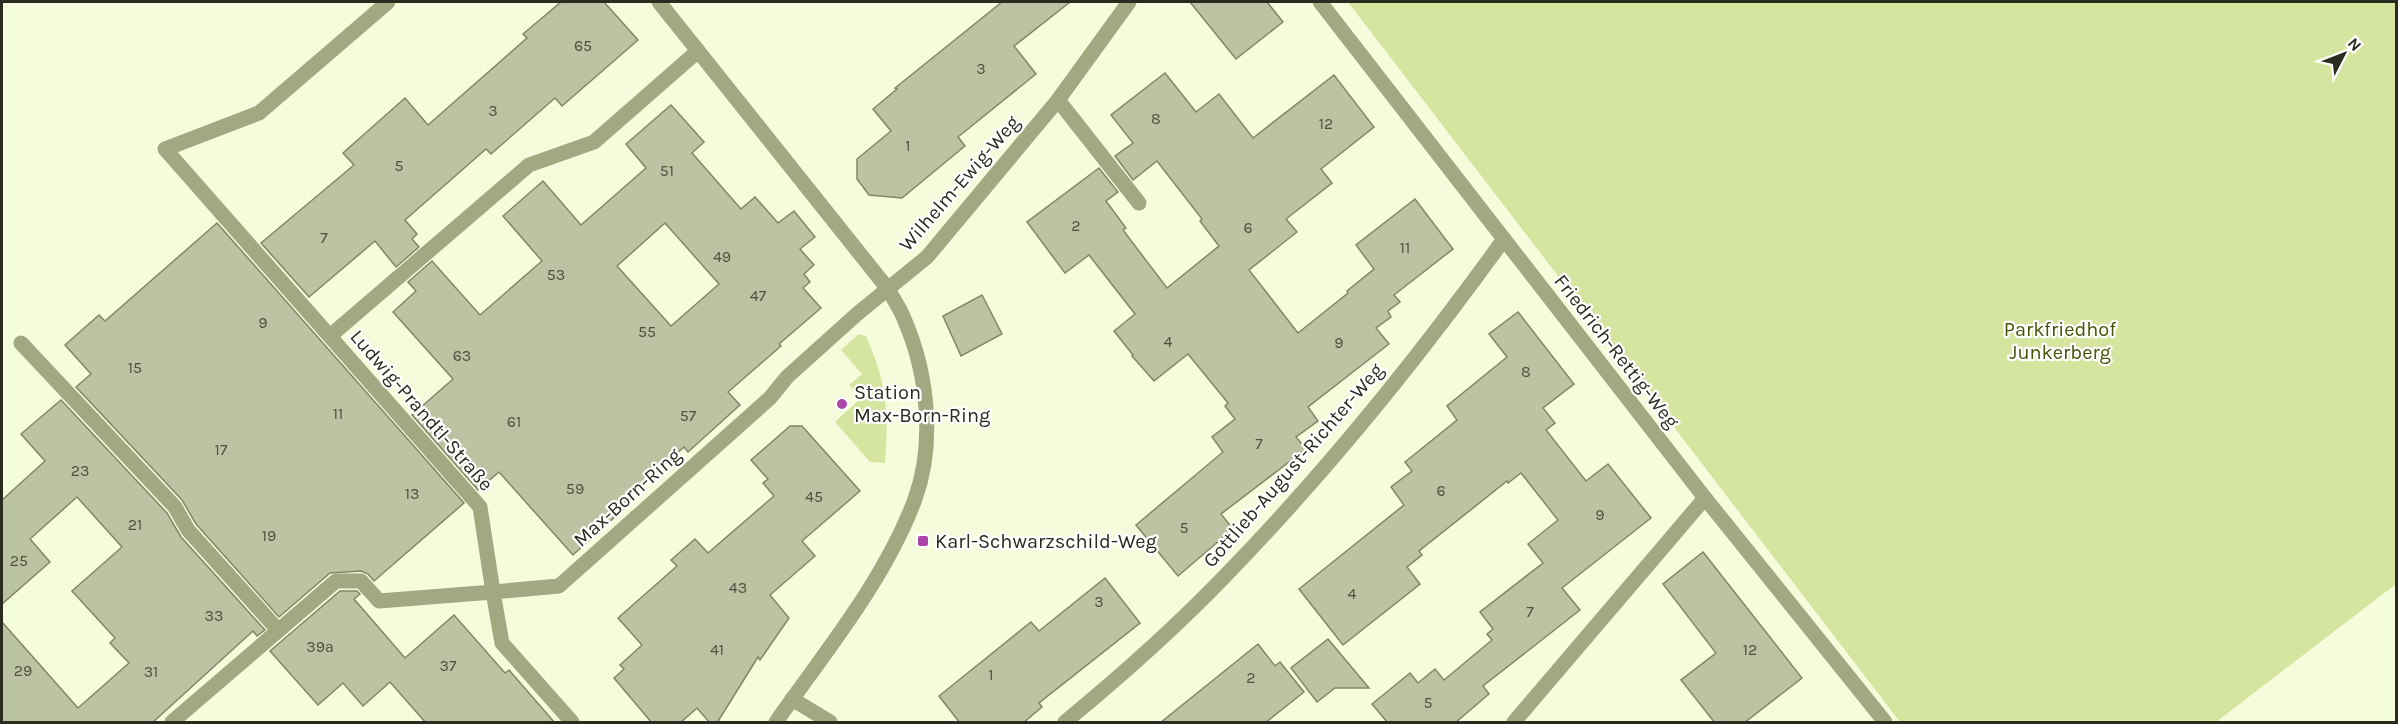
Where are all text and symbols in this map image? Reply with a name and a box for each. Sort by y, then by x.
north arrow [2314,24,2374,84]
text: N [2344,34,2366,55]
house number: 65 [574,36,592,55]
house number: 3 [976,59,986,78]
house number: 3 [488,101,498,120]
house number: 8 [1151,109,1161,128]
street label: Wilhelm-Ewig-Weg [894,111,1024,256]
house number: 12 [1319,114,1333,133]
house number: 1 [905,136,911,155]
house number: 5 [394,156,404,175]
house number: 51 [660,161,674,180]
house number: 2 [1071,216,1081,235]
house number: 6 [1243,218,1253,237]
house number: 7 [320,228,328,247]
house number: 11 [1400,238,1410,257]
house number: 49 [713,247,731,266]
house number: 53 [547,265,565,284]
street label: Friedrich-Rettig-Weg [1549,270,1684,433]
house number: 47 [750,286,767,305]
house number: 9 [258,313,268,332]
park label: Parkfriedhof Junkerberg [2004,318,2116,364]
house number: 55 [638,322,656,341]
street label: Ludwig-Prandtl-Straße [345,325,498,496]
house number: 4 [1164,332,1173,351]
house number: 9 [1334,333,1344,352]
house number: 63 [453,346,471,365]
house number: 15 [128,358,142,377]
street label: Gottlieb-August-Richter-Weg [1198,359,1388,572]
house number: 8 [1521,362,1531,381]
place label: Station Max-Born-Ring [854,381,990,427]
marker: Station Max-Born-Ring [835,397,849,411]
house number: 11 [333,404,343,423]
house number: 57 [680,406,697,425]
house number: 61 [507,412,521,431]
house number: 7 [1255,434,1263,453]
house number: 17 [215,440,228,459]
street label: Max-Born-Ring [569,443,686,552]
house number: 23 [71,461,89,480]
house number: 59 [566,479,584,498]
house number: 6 [1436,481,1446,500]
house number: 13 [405,484,419,503]
house number: 45 [805,487,823,506]
house number: 9 [1595,505,1605,524]
house number: 21 [128,515,142,534]
house number: 5 [1179,518,1189,537]
house number: 19 [262,526,276,545]
place label: Karl-Schwarzschild-Weg [935,530,1157,553]
marker: Karl-Schwarzschild-Weg [916,534,930,548]
house number: 25 [10,551,28,570]
house number: 43 [729,578,747,597]
house number: 4 [1348,584,1357,603]
house number: 3 [1094,592,1104,611]
house number: 7 [1526,602,1534,621]
house number: 33 [205,606,223,625]
house number: 39a [306,637,334,656]
house number: 41 [710,640,724,659]
house number: 12 [1743,640,1757,659]
house number: 37 [440,656,457,675]
house number: 29 [14,661,32,680]
house number: 31 [144,662,158,681]
house number: 1 [988,665,994,684]
house number: 2 [1246,668,1256,687]
house number: 5 [1423,693,1433,712]

